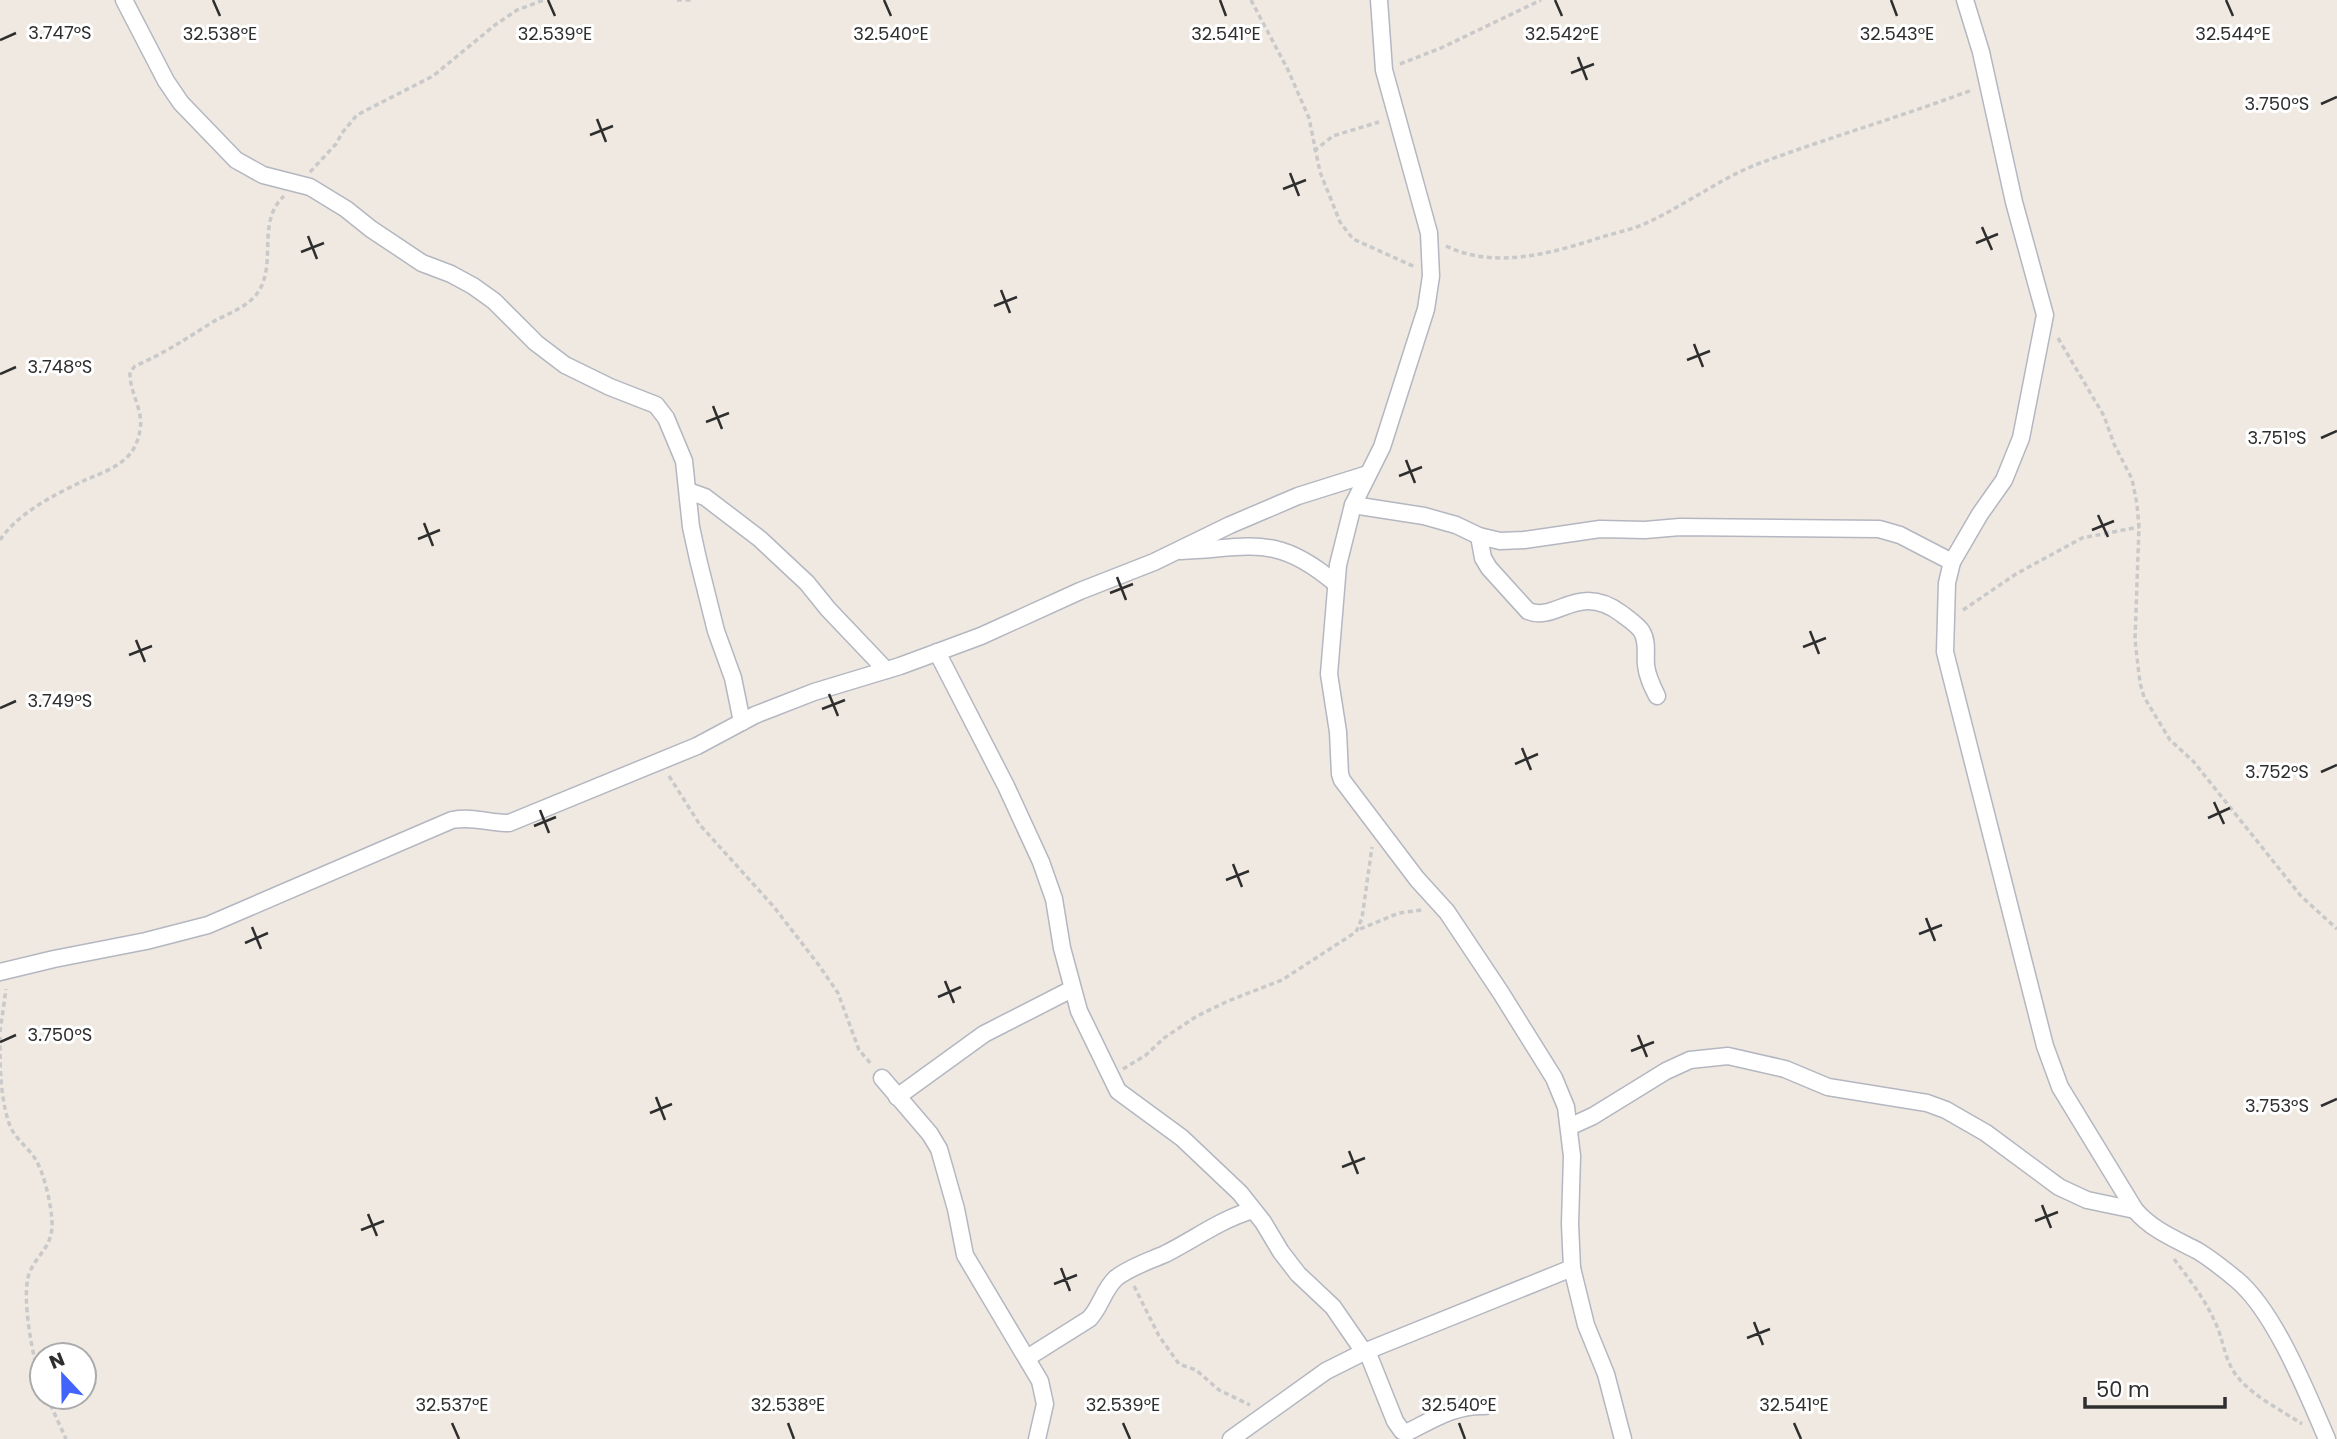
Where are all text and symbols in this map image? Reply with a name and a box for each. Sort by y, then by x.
text: 3.747°S [28,20,92,45]
text: 32.538°E [183,21,257,46]
text: 32.539°E [518,21,592,46]
text: 32.540°E [853,21,929,46]
text: 32.541°E [1191,21,1261,46]
text: 32.542°E [1525,21,1599,46]
text: 32.543°E [1860,21,1934,46]
text: 32.544°E [2195,21,2271,46]
text: 3.750°S [2245,91,2309,116]
text: 3.748°S [28,354,92,379]
text: 3.751°S [2247,425,2307,450]
text: 3.749°S [28,688,92,713]
text: 3.752°S [2245,759,2309,784]
text: 3.750°S [28,1022,92,1047]
text: 3.753°S [2245,1093,2309,1118]
north arrow [28,1341,98,1411]
text: N [45,1346,69,1376]
scale bar [2085,1366,2225,1410]
text: 50 m [2096,1375,2150,1404]
text: 32.537°E [415,1392,489,1417]
text: 32.538°E [751,1392,825,1417]
text: 32.539°E [1086,1392,1160,1417]
text: 32.540°E [1421,1392,1497,1417]
text: 32.541°E [1759,1392,1829,1417]

